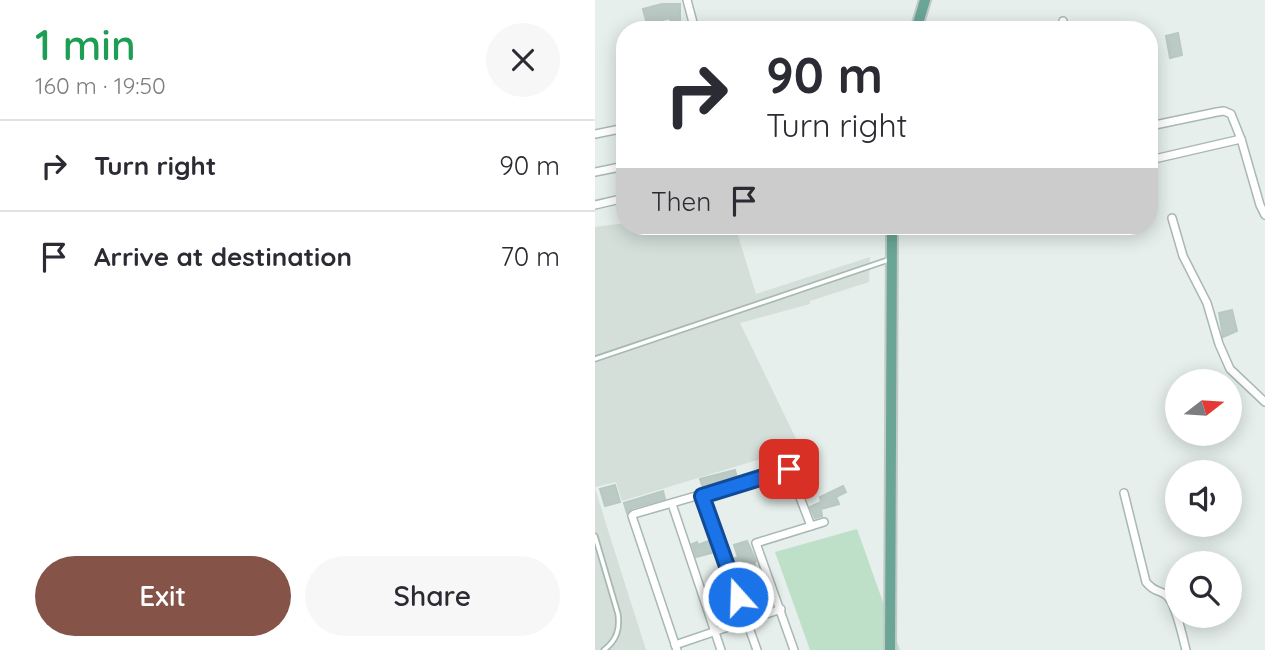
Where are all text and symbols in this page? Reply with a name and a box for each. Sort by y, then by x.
text: 1 min [35,18,136,71]
button: close [486,23,560,97]
text: 90 m [766,44,883,105]
icon: right [651,49,742,140]
text: 160 m · 19:50 [35,71,166,100]
text: Turn right [766,105,907,145]
icon: right [35,147,73,185]
text: Turn right [94,149,216,182]
text: 90 m [499,149,560,182]
icon: arrive [725,182,763,220]
text: Then [651,185,711,218]
icon: arrive [35,238,73,276]
text: Arrive at destination [94,240,352,273]
text: 70 m [500,240,560,273]
north arrow [1165,369,1243,446]
map controls [1165,369,1242,628]
pin [759,439,819,499]
icon: arrive [770,450,808,488]
button: sound [1165,460,1242,537]
button: search [1165,551,1242,628]
button: Exit [35,556,291,636]
button: Share [305,556,560,636]
position arrow [701,560,775,634]

